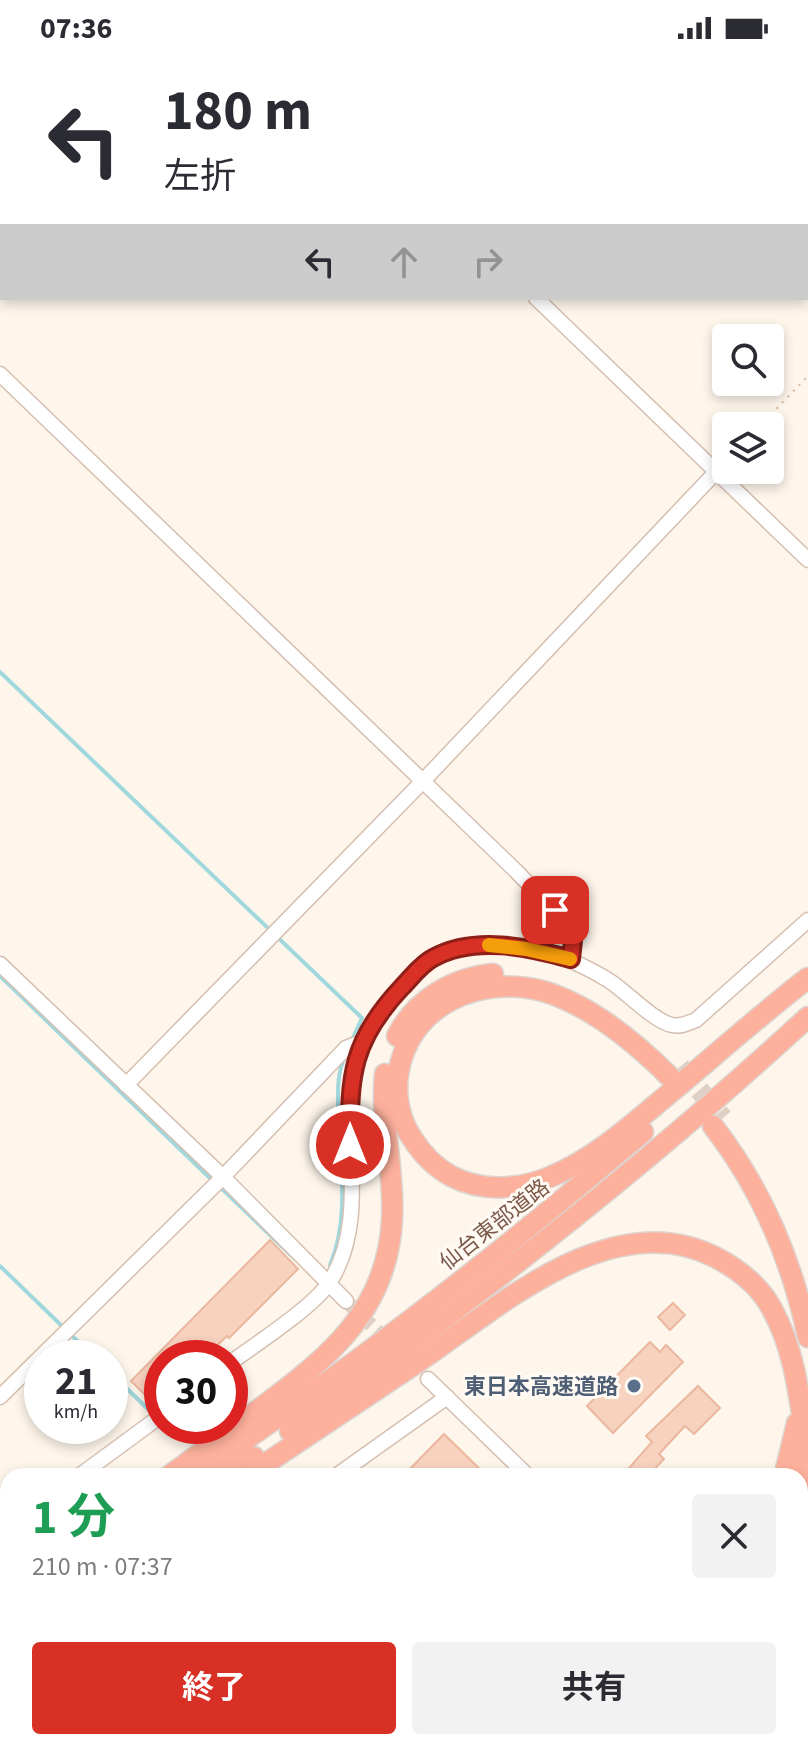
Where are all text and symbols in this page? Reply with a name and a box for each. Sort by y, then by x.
text: 07:36 [40,7,112,50]
text: 180 m [164,72,312,151]
icon: left [32,88,136,192]
text: 左折 [164,151,236,202]
icon: left [298,240,342,284]
icon: ahead [382,240,426,284]
icon: right [466,240,510,284]
map controls [712,324,784,484]
button: search [712,324,784,396]
button: layers [712,412,784,484]
pin [521,876,589,944]
icon: arrive [533,888,577,932]
position arrow [308,1103,392,1187]
street label: 仙台東部道路 [433,1172,556,1278]
speed limit sign: 30 [144,1340,248,1444]
text: 21 [55,1353,97,1410]
place label: 東日本高速道路 [464,1371,618,1403]
marker: 東日本高速道路 [625,1377,643,1395]
text: km/h [54,1398,98,1426]
text: 1 分 [32,1484,115,1552]
button: close [692,1494,776,1578]
text: 210 m · 07:37 [32,1548,173,1585]
button: 終了 [32,1642,396,1734]
button: 共有 [412,1642,776,1734]

